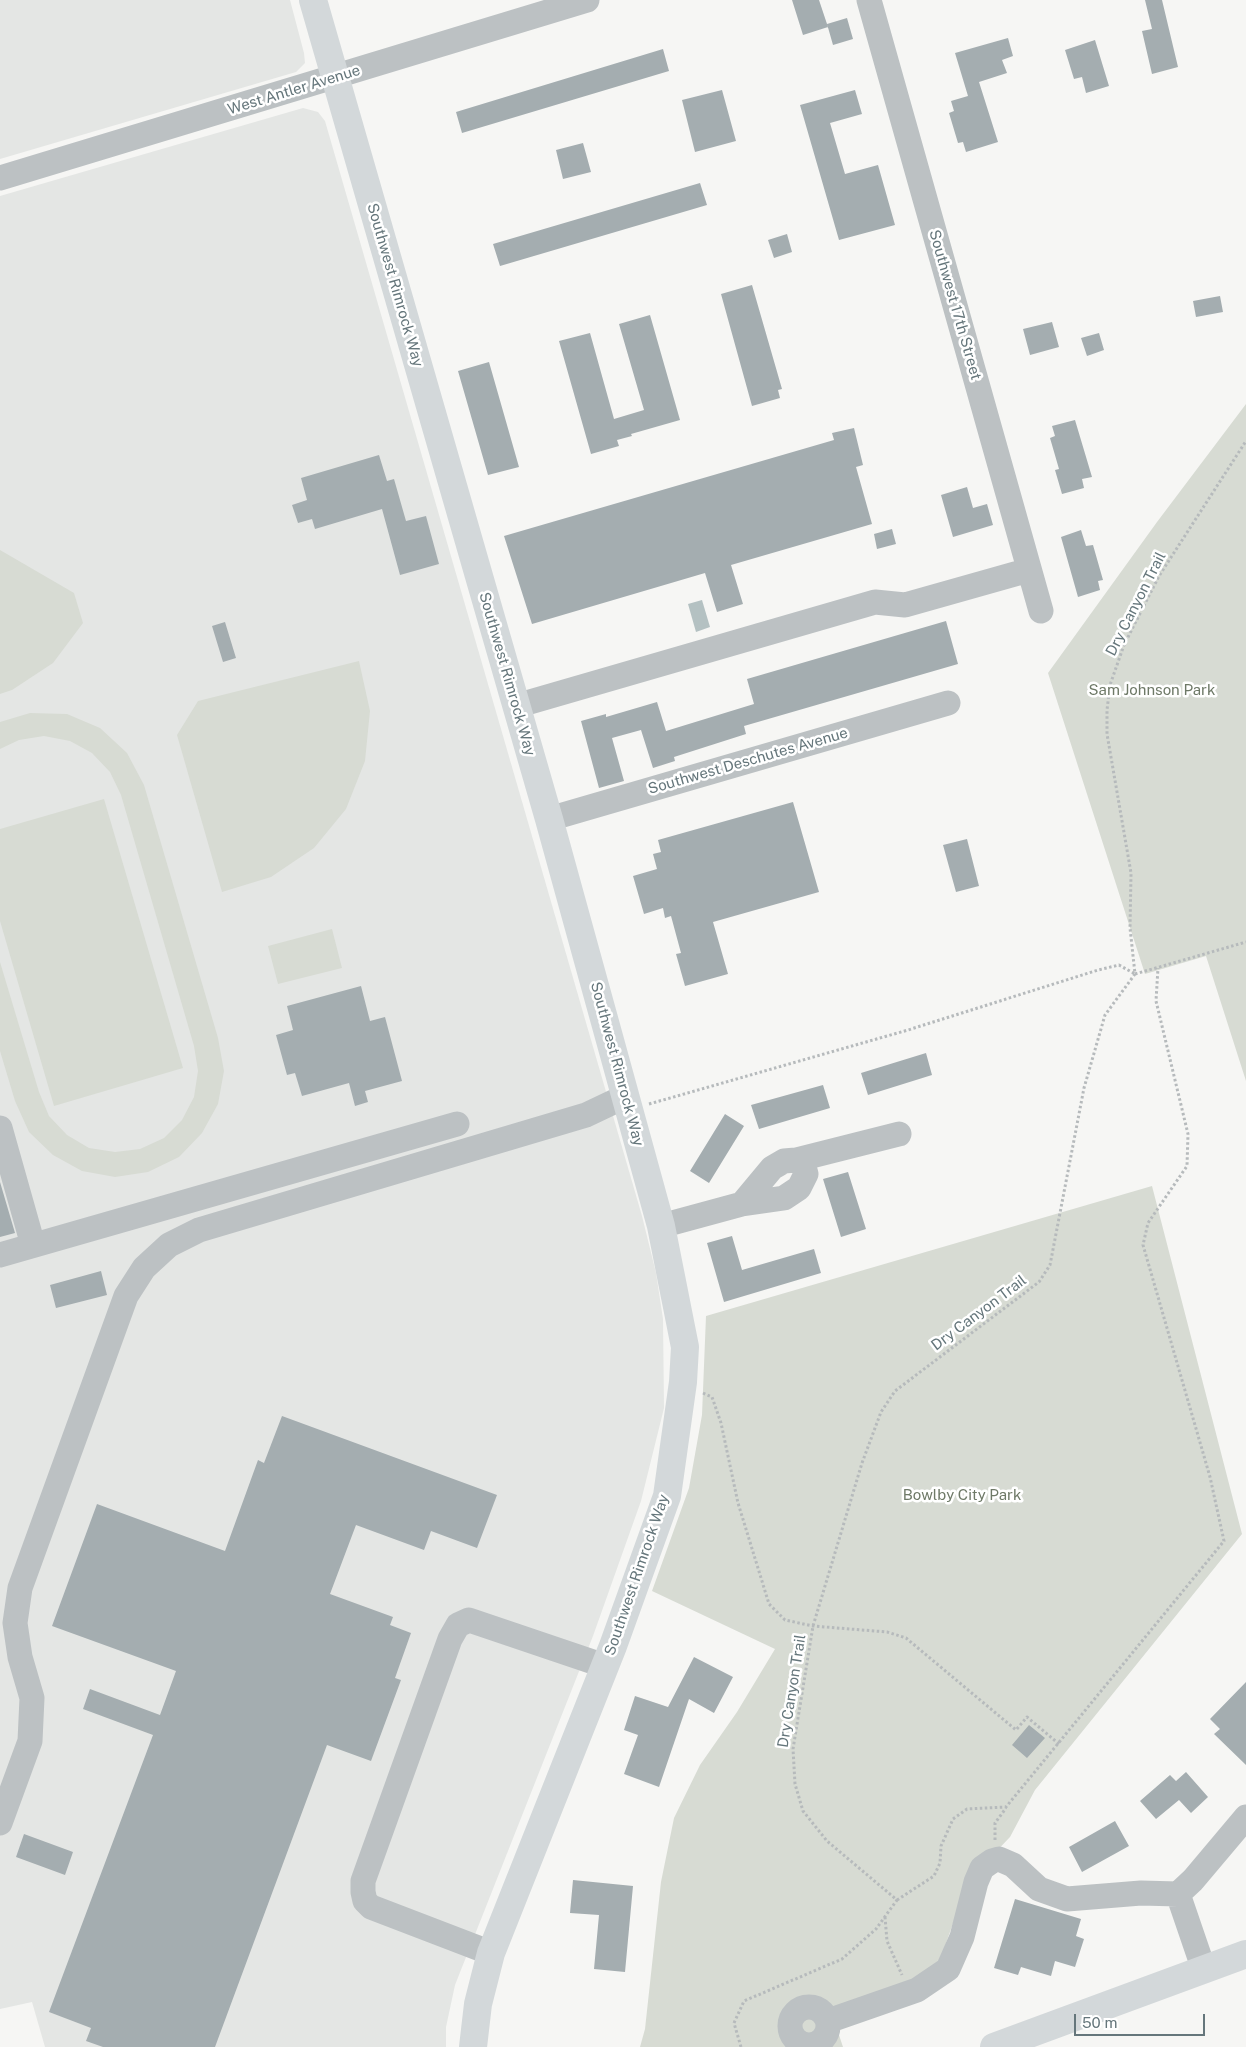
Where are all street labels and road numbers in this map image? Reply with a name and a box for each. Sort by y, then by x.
street label: West Antler Avenue [226,61,362,119]
street label: Southwest Rimrock Way [363,201,427,369]
street label: Southwest 17th Street [925,228,985,382]
street label: Dry Canyon Trail [1102,549,1170,659]
street label: Southwest Rimrock Way [475,590,539,758]
street label: Southwest Deschutes Avenue [646,724,850,798]
street label: Southwest Rimrock Way [586,980,648,1148]
street label: Dry Canyon Trail [928,1271,1030,1355]
street label: Southwest Rimrock Way [601,1492,673,1658]
street label: Dry Canyon Trail [774,1633,810,1749]

